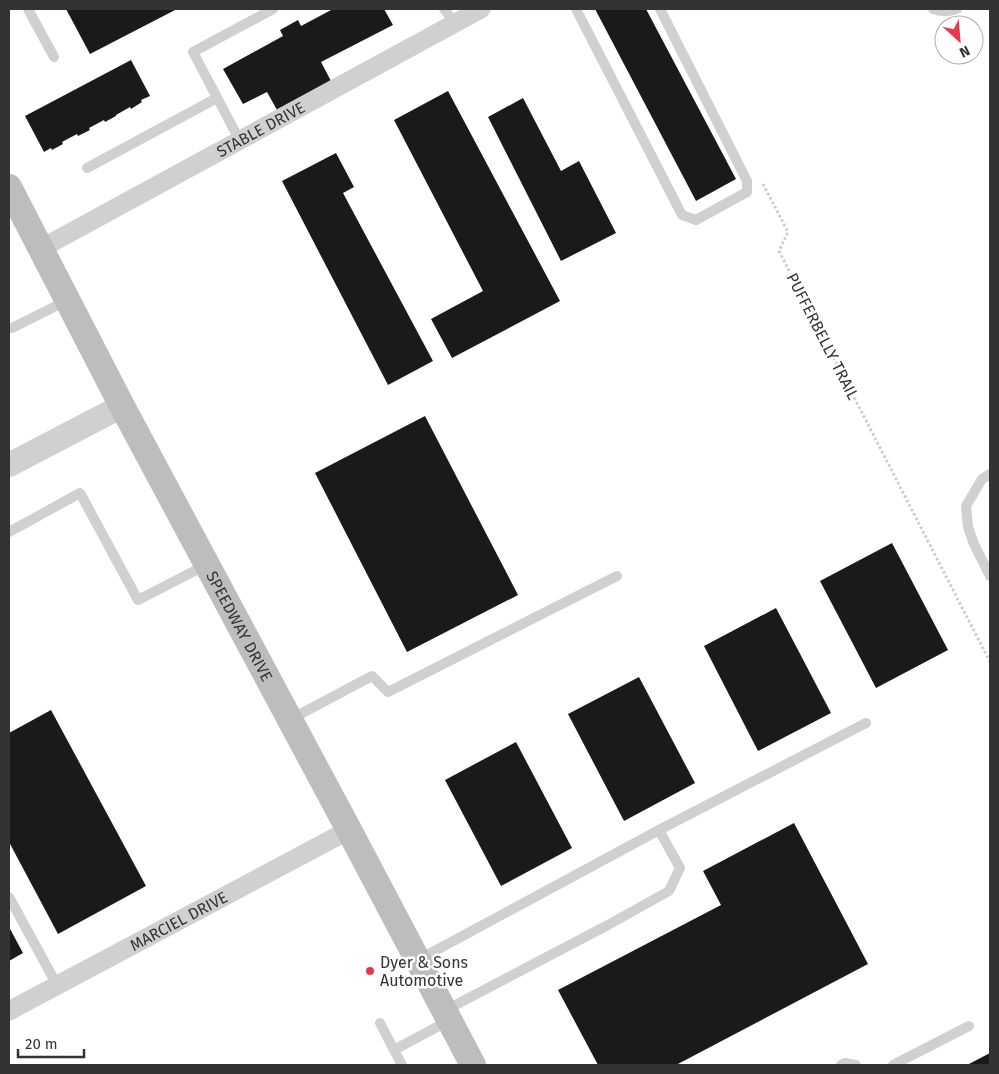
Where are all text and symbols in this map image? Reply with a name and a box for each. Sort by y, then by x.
north arrow [934,15,984,65]
text: N [957,42,972,61]
street label: STABLE DRIVE [213,98,308,161]
street label: PUFFERBELLY TRAIL [782,270,863,403]
street label: SPEEDWAY DRIVE [202,568,277,685]
street label: MARCIEL DRIVE [127,887,231,955]
place label: Dyer & Sons Automotive [380,953,468,990]
marker: Dyer & Sons Automotive [364,965,376,977]
scale bar [18,1026,84,1058]
text: 20 m [25,1035,58,1053]

